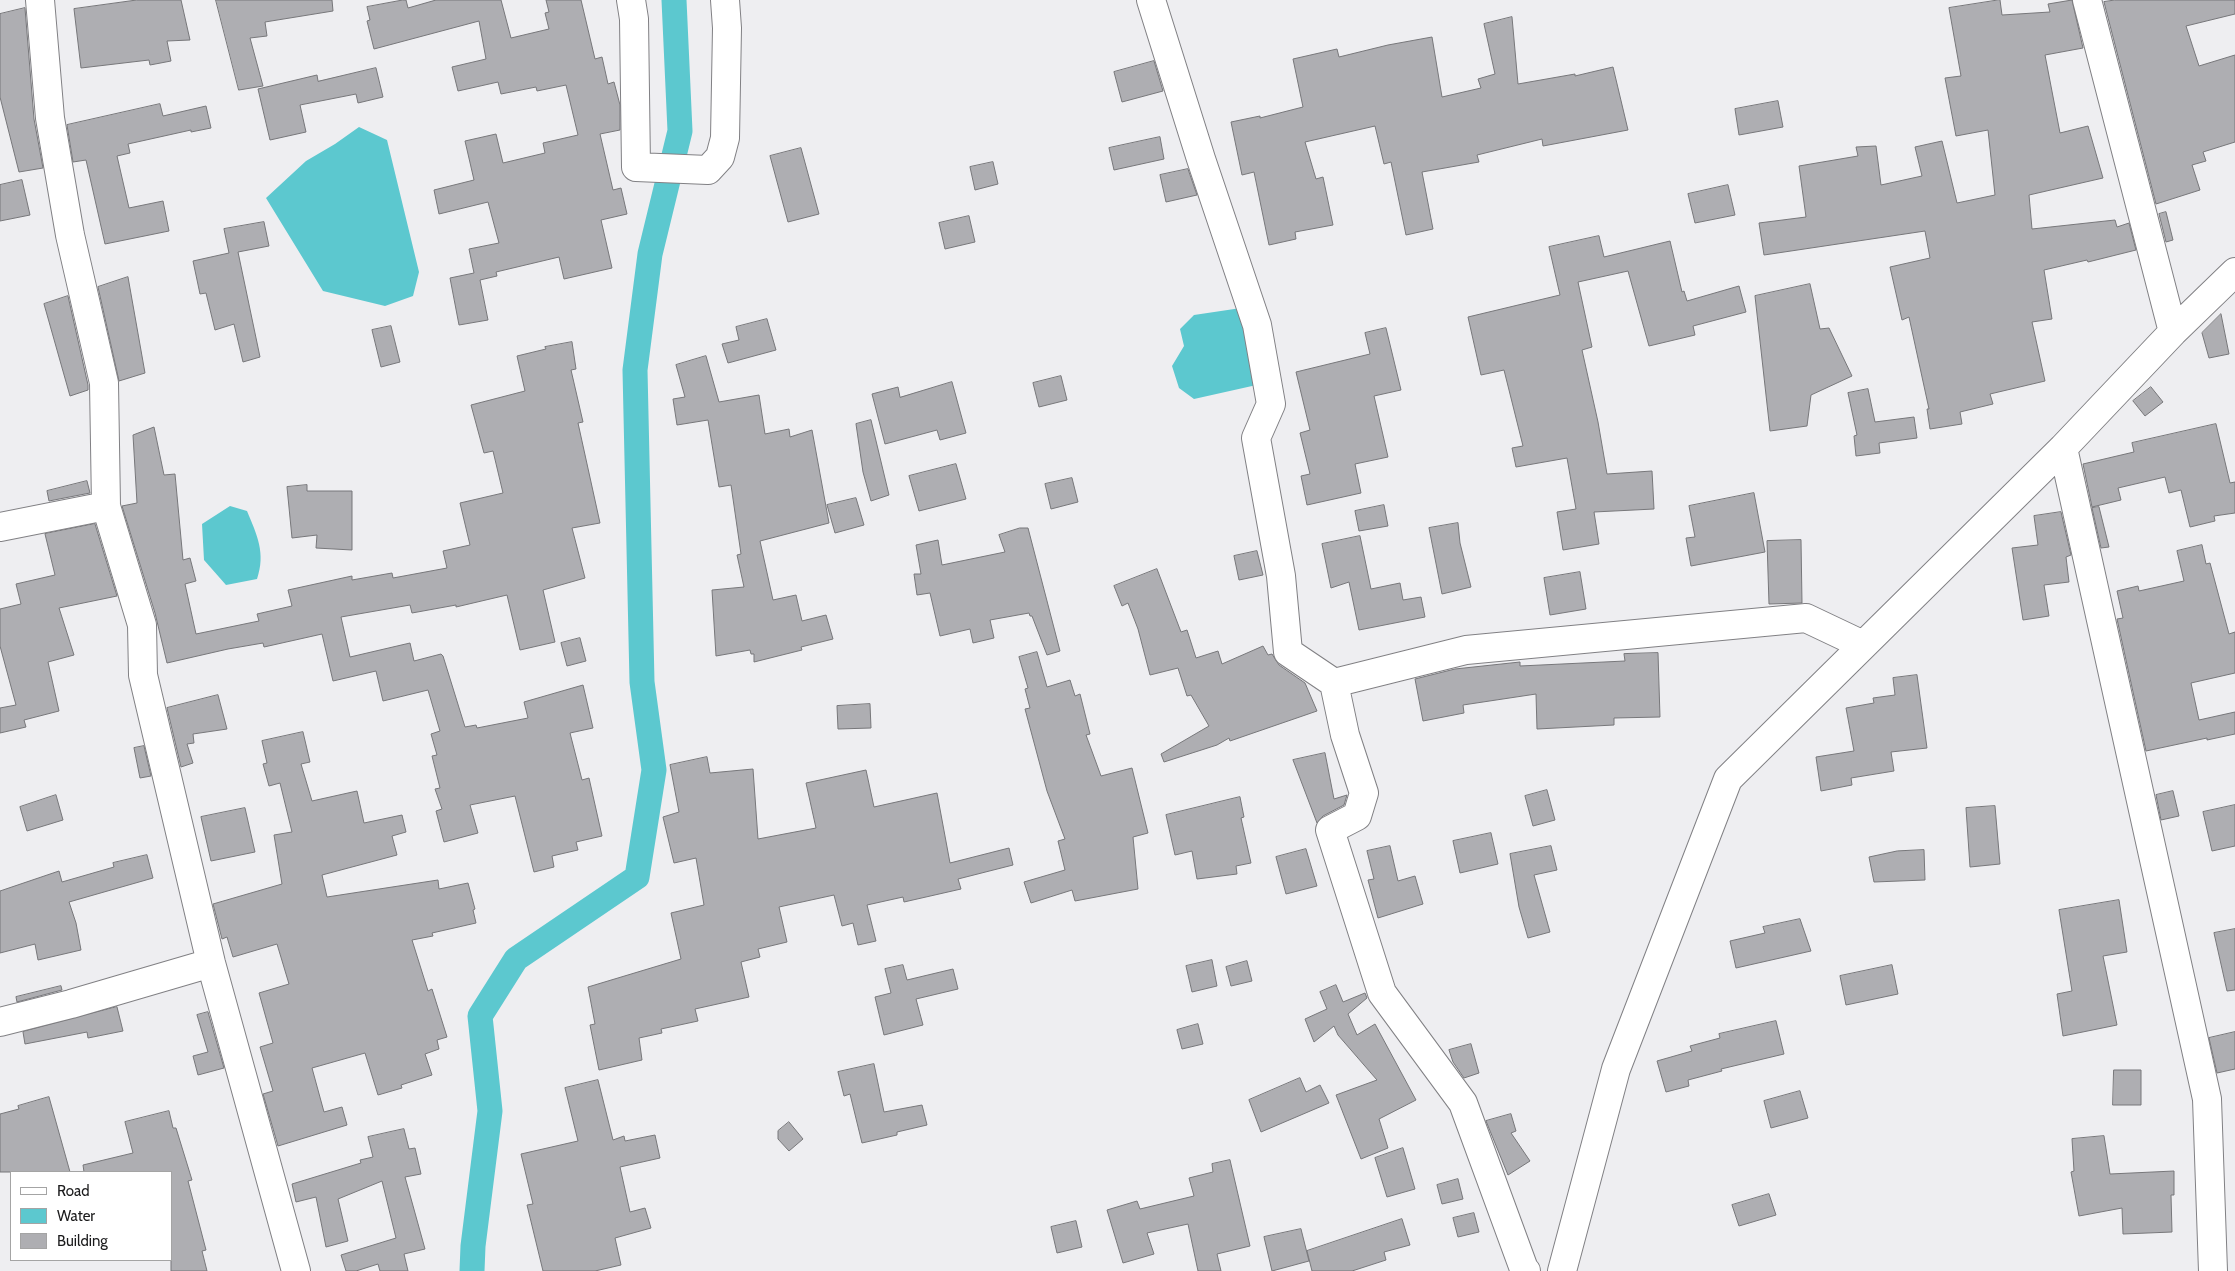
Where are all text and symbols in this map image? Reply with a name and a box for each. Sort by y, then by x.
legend [10,1171,172,1261]
text: Road [57,1182,90,1200]
text: Water [57,1207,95,1225]
text: Building [57,1232,108,1250]

